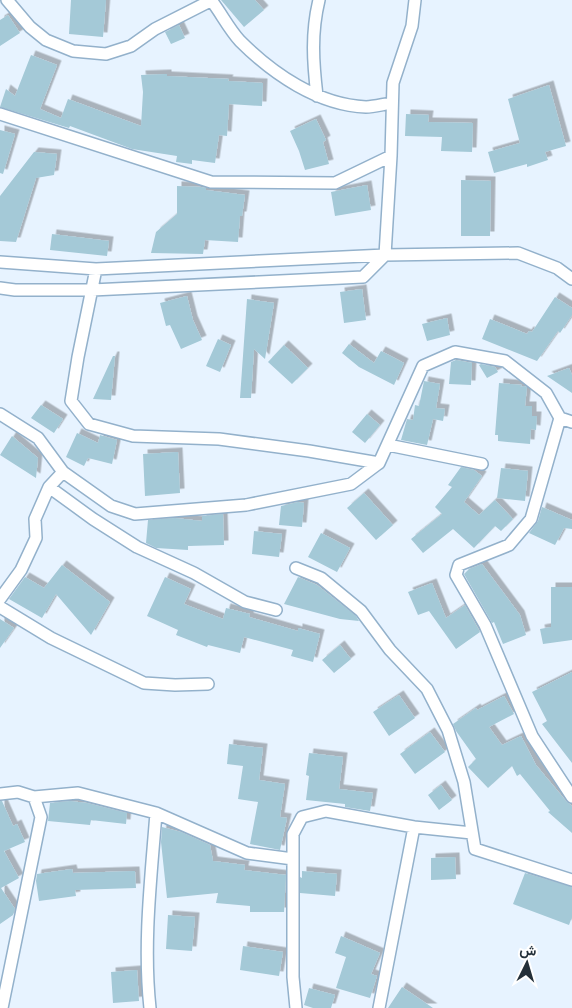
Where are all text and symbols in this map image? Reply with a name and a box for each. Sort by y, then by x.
north arrow [502,938,552,988]
text: ش [519,940,537,962]

